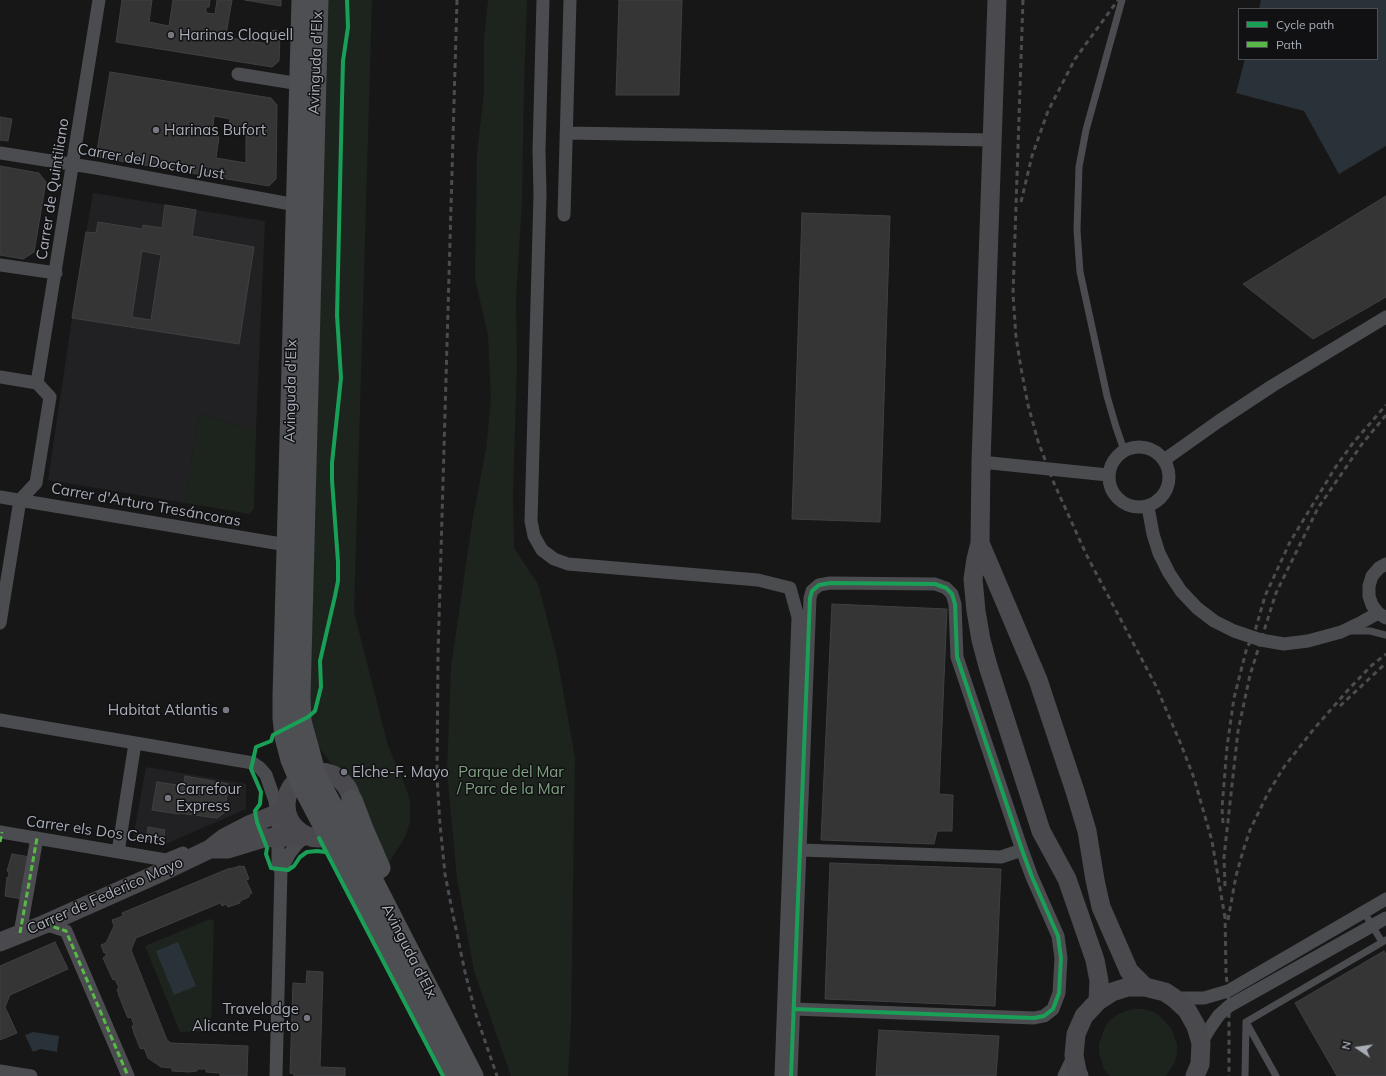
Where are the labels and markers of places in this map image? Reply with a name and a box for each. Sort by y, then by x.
place label: Harinas Cloquell [179,26,293,44]
marker: Harinas Cloquell [166,30,176,40]
place label: Harinas Bufort [164,121,266,139]
marker: Harinas Bufort [151,125,161,135]
place label: Habitat Atlantis [108,701,218,719]
marker: Habitat Atlantis [221,705,231,715]
place label: Elche-F. Mayo [352,763,449,781]
marker: Elche-F. Mayo [339,767,349,777]
place label: Carrefour Express [176,780,241,815]
marker: Carrefour Express [163,793,173,803]
place label: Travelodge Alicante Puerto [192,1000,299,1035]
marker: Travelodge Alicante Puerto [302,1013,312,1023]

